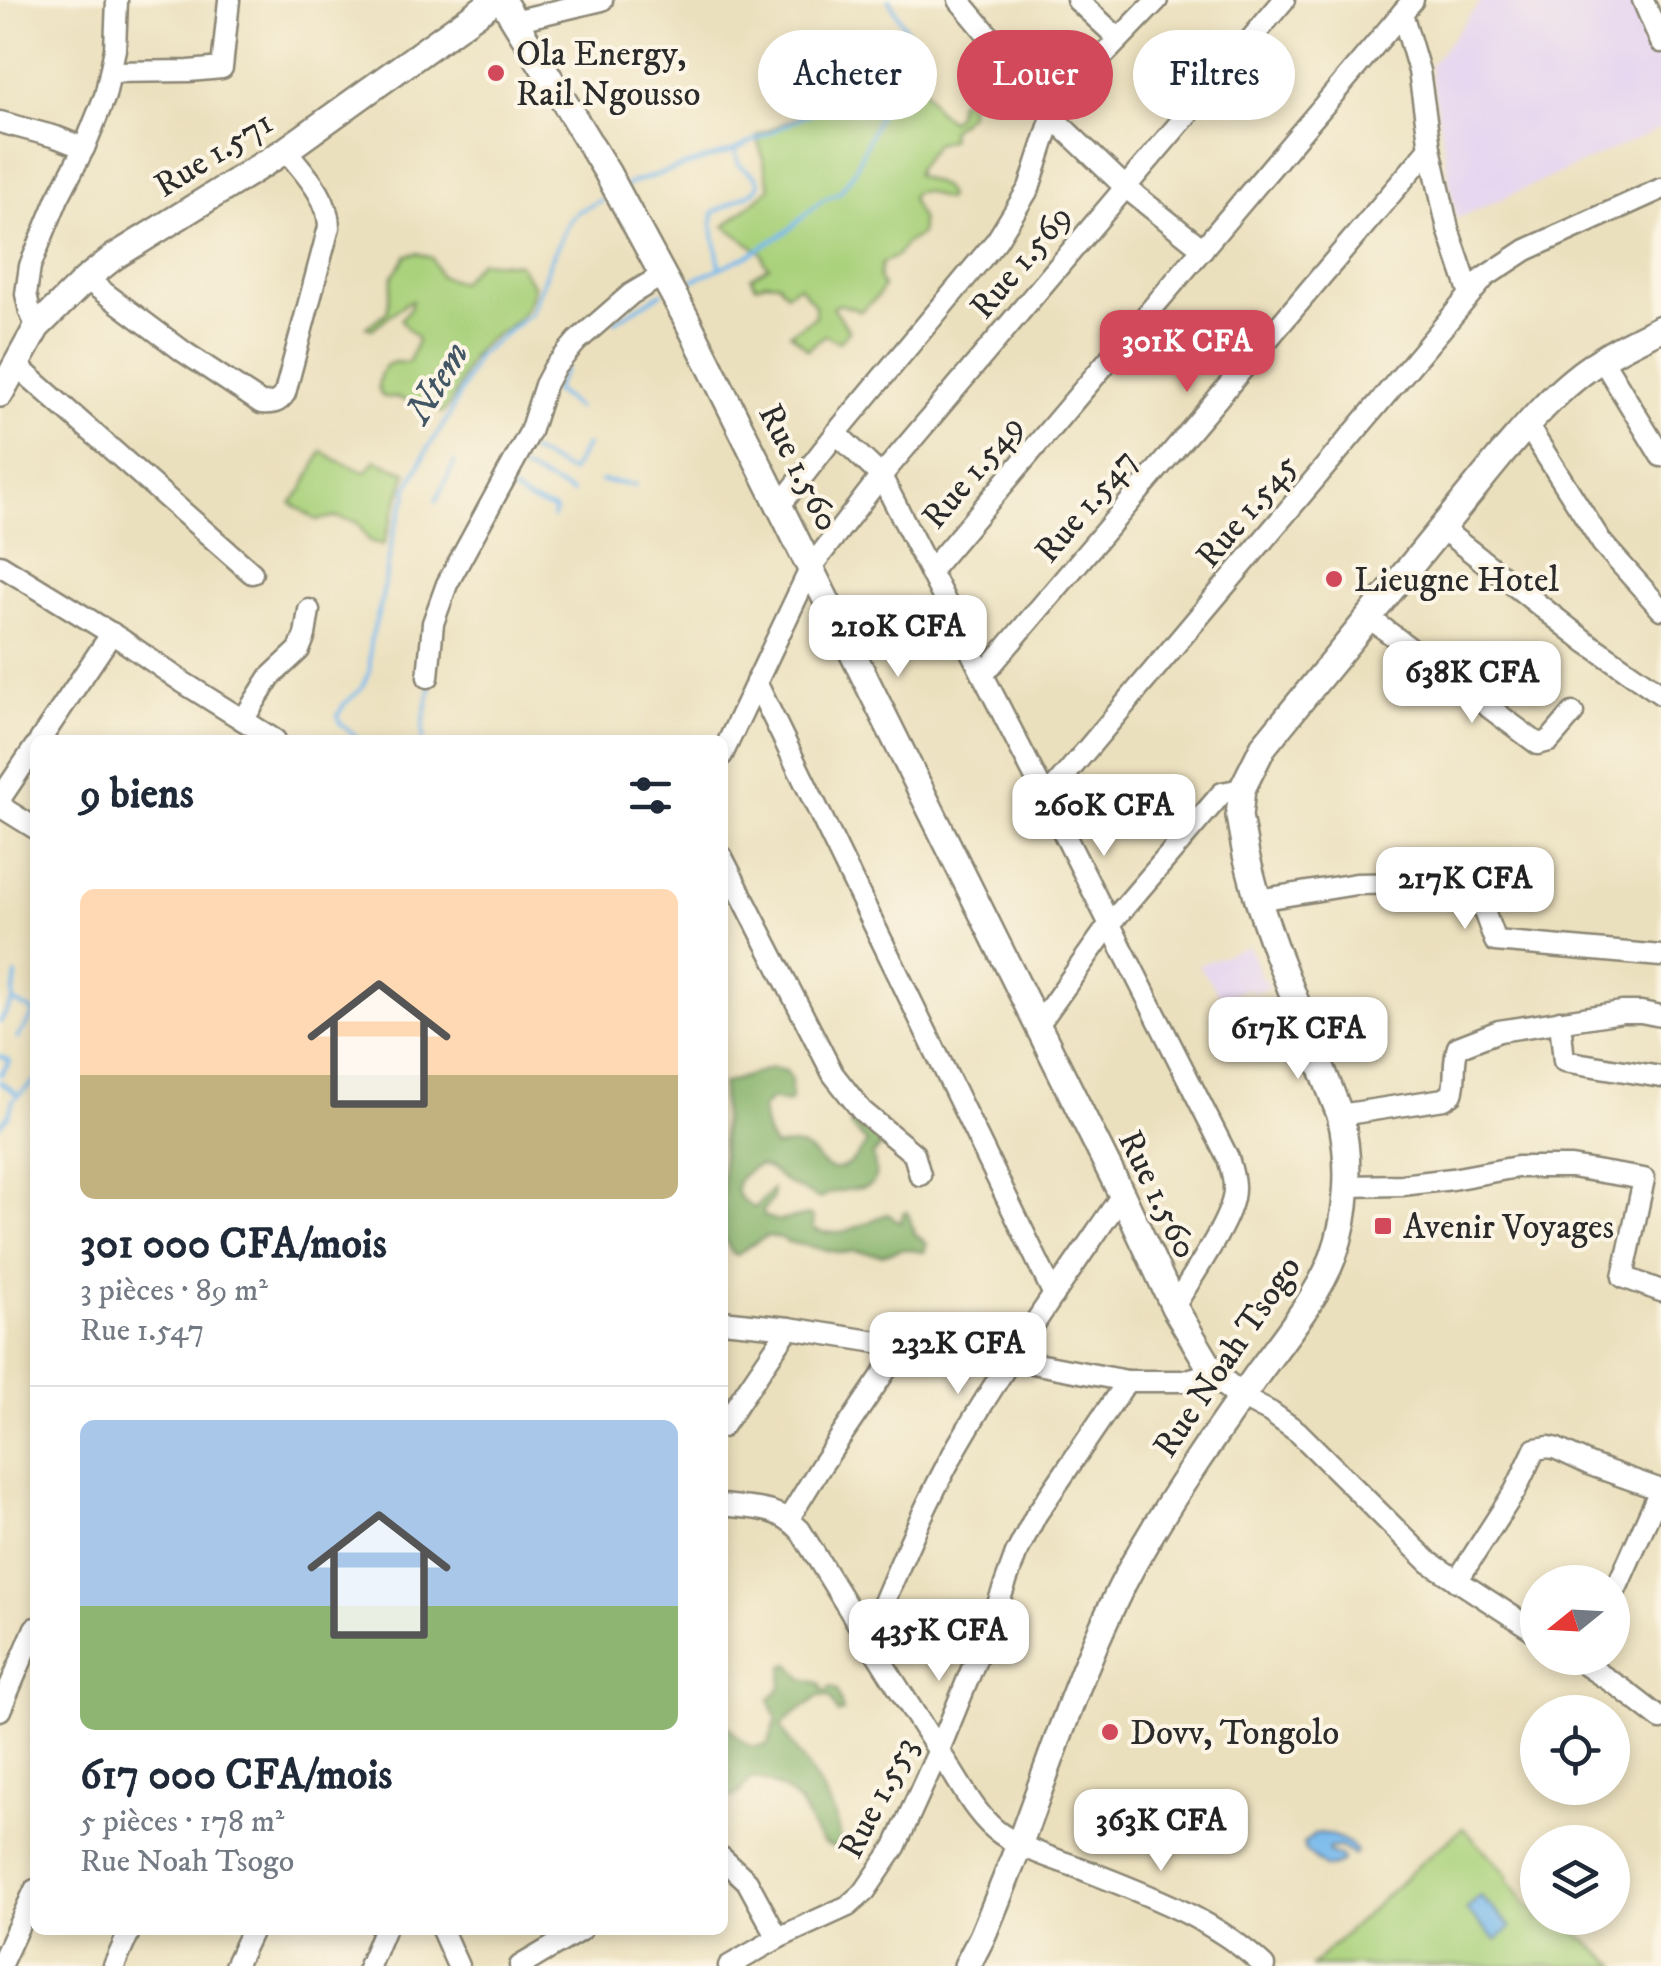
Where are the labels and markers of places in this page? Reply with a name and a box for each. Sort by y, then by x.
place label: Ola Energy, Rail Ngousso [516,33,701,117]
marker: Ola Energy, Rail Ngousso [485,62,507,84]
pin: 301K CFA [1084,310,1290,395]
place label: Lieugne Hotel [1354,559,1559,603]
marker: Lieugne Hotel [1323,568,1345,590]
pin: 210K CFA [795,595,1001,680]
pin: 638K CFA [1369,641,1575,726]
pin: 260K CFA [1001,774,1207,859]
pin: 217K CFA [1362,847,1568,932]
pin: 617K CFA [1195,997,1401,1082]
place label: Avenir Voyages [1403,1206,1614,1250]
marker: Avenir Voyages [1372,1215,1394,1237]
pin: 232K CFA [855,1312,1061,1397]
pin: 435K CFA [836,1599,1042,1684]
place label: Dovv, Tongolo [1130,1712,1339,1756]
marker: Dovv, Tongolo [1099,1721,1121,1743]
pin: 363K CFA [1058,1789,1264,1874]

